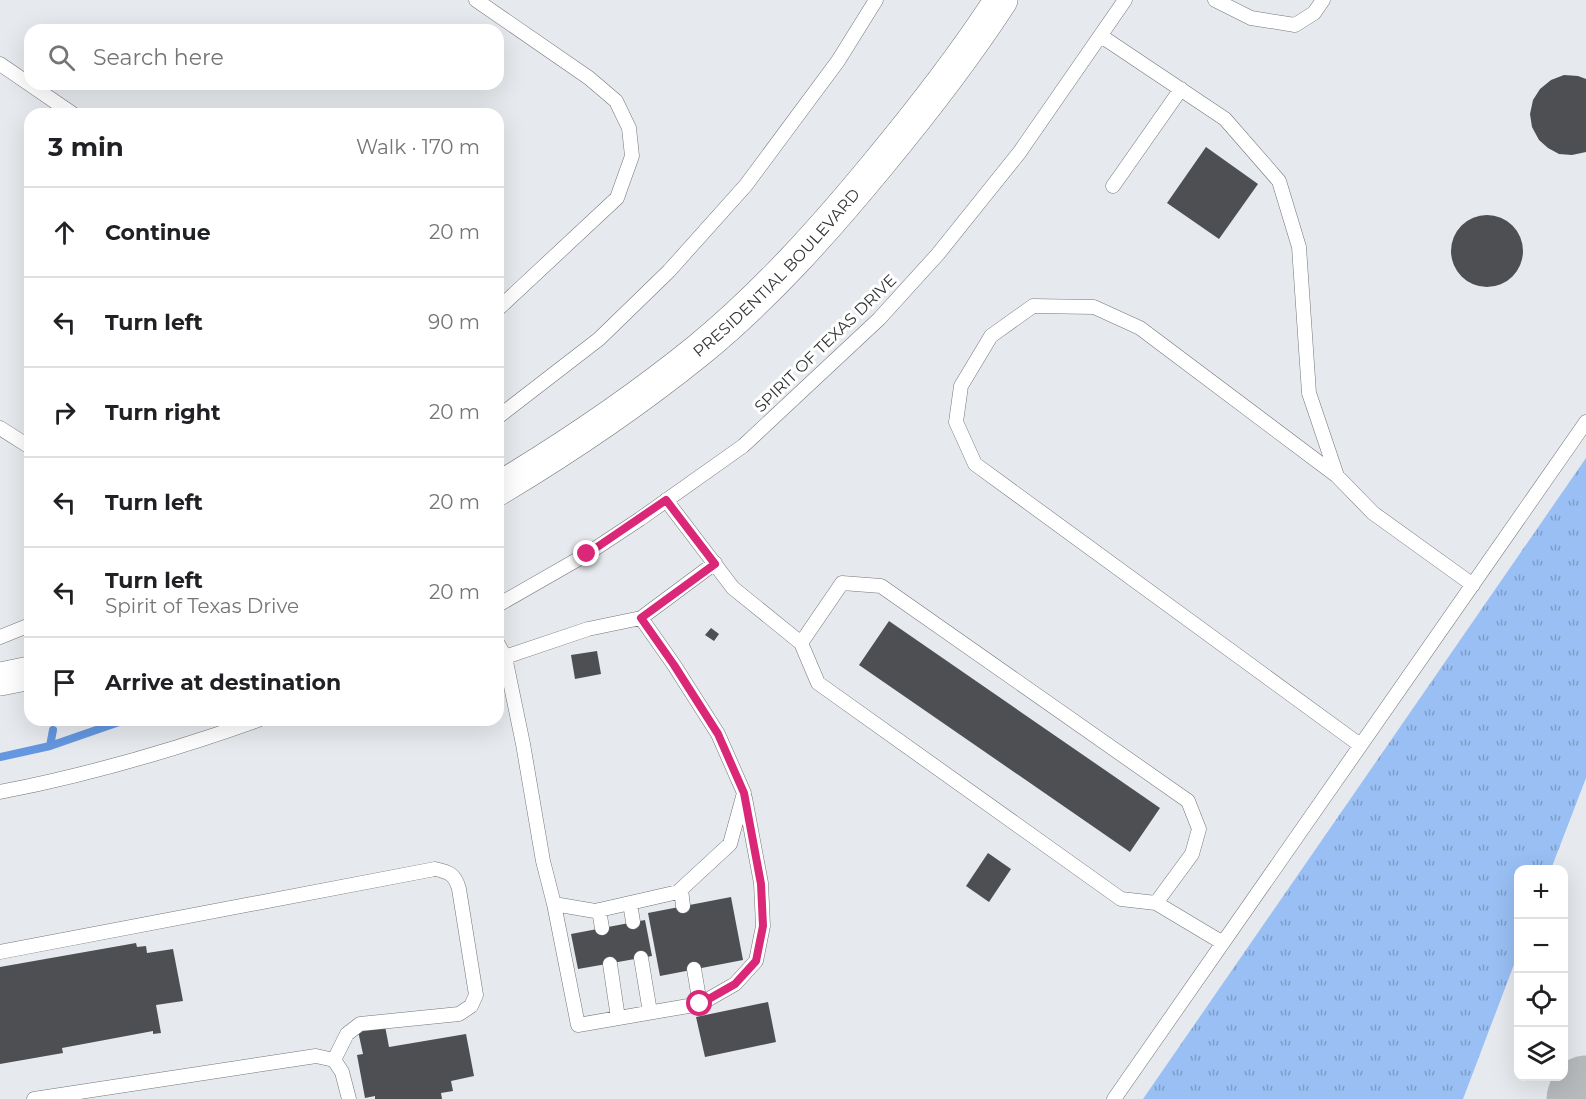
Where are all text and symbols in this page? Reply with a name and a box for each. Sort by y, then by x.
search box [24,24,504,90]
icon: search [45,41,78,74]
text: Search here [93,44,224,71]
text: 3 min [48,131,124,163]
text: Walk · 170 m [356,135,480,159]
street label: PRESIDENTIAL BOULEVARD [689,185,864,361]
icon: ahead [48,216,81,249]
text: Continue [105,219,211,246]
text: 20 m [429,220,480,244]
street label: SPIRIT OF TEXAS DRIVE [750,271,900,416]
icon: left [48,306,81,339]
text: Turn left [105,309,203,336]
text: 90 m [428,310,480,334]
icon: right [48,396,81,429]
text: Turn right [105,399,220,426]
text: 20 m [429,400,480,424]
icon: left [48,486,81,519]
text: Turn left [105,489,203,516]
text: 20 m [429,490,480,514]
route end [573,540,599,566]
text: Turn left [105,567,203,594]
icon: left [48,576,81,609]
text: 20 m [429,580,480,604]
text: Spirit of Texas Drive [105,594,299,618]
icon: arrive [48,666,81,699]
text: Arrive at destination [105,669,341,696]
map controls [1514,865,1568,1081]
button: + [1514,865,1568,919]
button: − [1514,919,1568,973]
button: locate [1514,973,1568,1027]
route start [686,990,712,1016]
button: layers [1514,1027,1568,1081]

